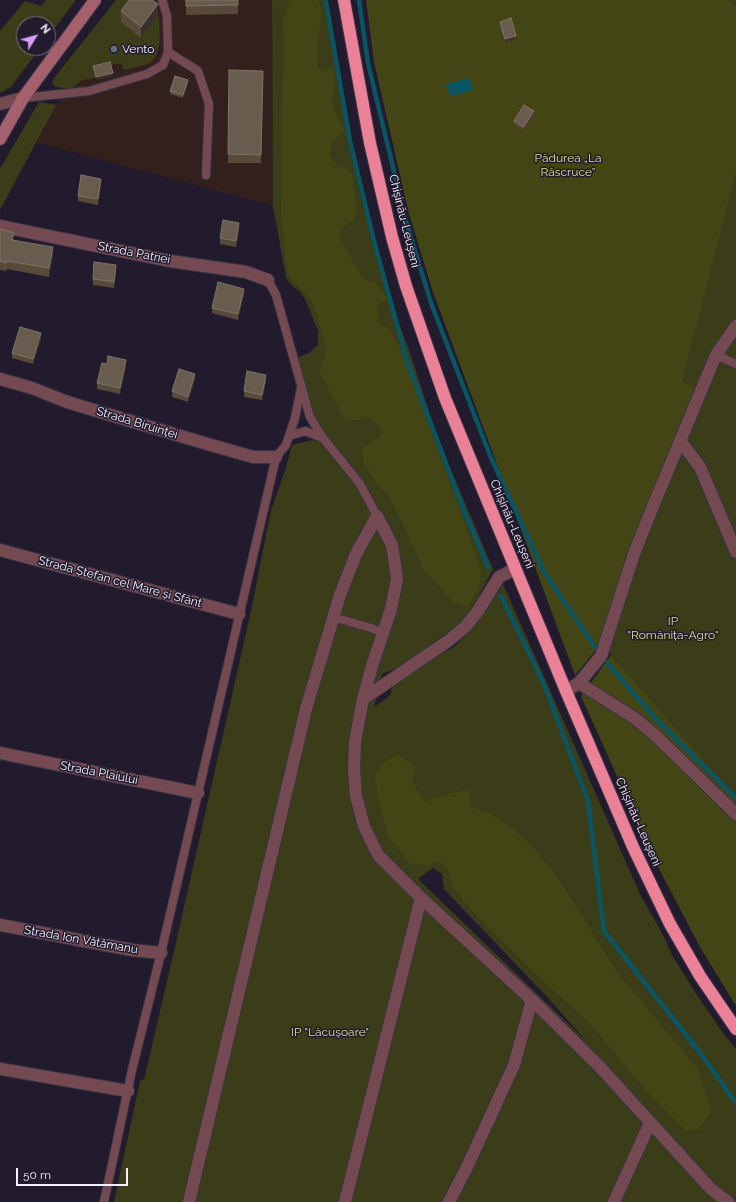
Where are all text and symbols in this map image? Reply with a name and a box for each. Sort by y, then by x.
north arrow [16,16,56,56]
text: N [37,22,53,36]
place label: Vento [122,42,154,56]
marker: Vento [109,44,119,54]
park label: Pădurea „La Răscruce” [535,151,601,179]
street label: Chișinău-Leușeni [385,173,423,269]
street label: Strada Patriei [97,239,171,267]
street label: Strada Biruinței [95,404,179,442]
street label: Chișinău-Leușeni [487,477,537,571]
street label: Strada Ștefan cel Mare și Sfânt [37,553,203,611]
park label: IP "Romănița-Agro" [628,614,718,642]
street label: Strada Plaiului [59,758,139,788]
street label: Chișinău-Leușeni [612,775,664,869]
street label: Strada Ion Vătămanu [23,923,139,957]
park label: IP "Lăcușoare" [291,1025,369,1039]
scale bar [18,1160,130,1186]
text: 50 m [23,1168,51,1182]

